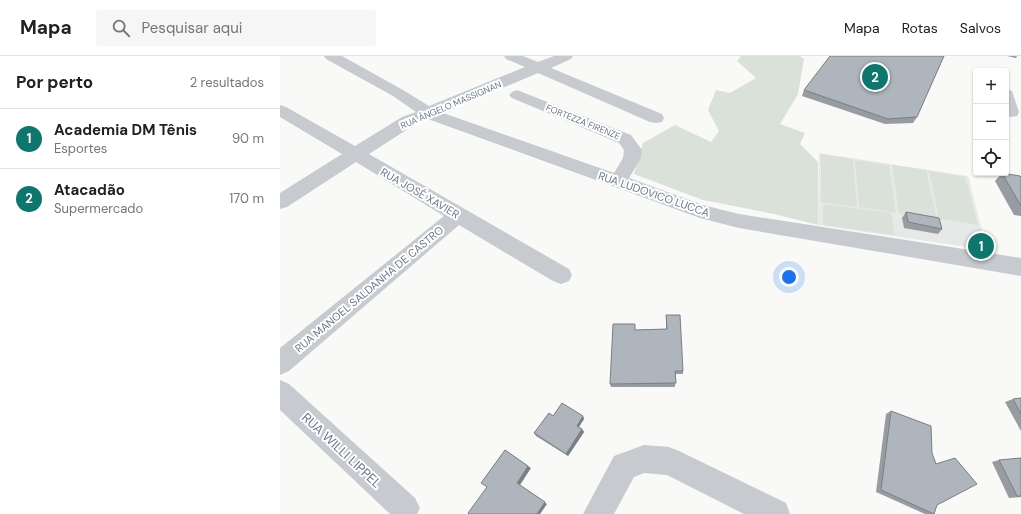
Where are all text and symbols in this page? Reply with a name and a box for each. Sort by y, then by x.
search box [96,10,376,46]
text: Mapa [20,15,72,40]
icon: search [110,17,132,39]
text: Pesquisar aqui [142,18,242,38]
text: Mapa [844,19,880,37]
text: Rotas [902,19,938,37]
text: Salvos [960,19,1001,37]
pin: 2 [862,62,888,92]
map controls [973,68,1009,176]
button: + [973,68,1009,104]
text: Por perto [16,71,93,93]
text: 2 resultados [190,74,264,91]
street label: RUA ÂNGELO MASSIGNAN [399,78,503,132]
street label: FORTEZZA FIRENZE [544,102,622,142]
button: − [973,104,1009,140]
text: Academia DM Tênis [54,120,197,140]
text: 1 [27,130,31,147]
text: 90 m [232,130,264,147]
text: Esportes [54,140,107,157]
button: locate [973,140,1009,176]
street label: RUA JOSÉ XAVIER [378,165,462,221]
street label: RUA LUDOVICO LUCCA [596,168,712,220]
text: Atacadão [54,180,125,200]
text: 2 [25,190,33,207]
text: 170 m [229,190,264,207]
text: Supermercado [54,200,143,217]
street label: RUA MANOEL SALDANHA DE CASTRO [292,223,446,355]
pin: 1 [968,231,994,261]
your location [779,267,799,287]
street label: RUA WILLI LIPPEL [298,409,385,492]

